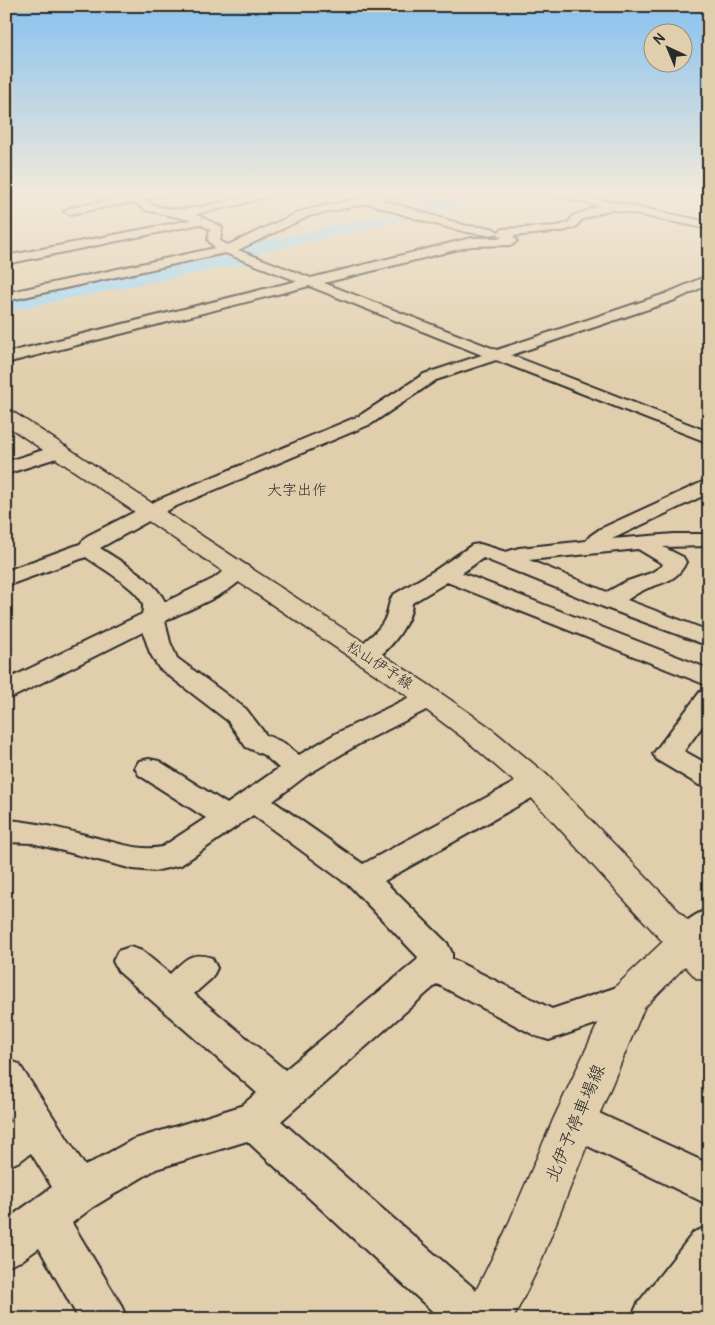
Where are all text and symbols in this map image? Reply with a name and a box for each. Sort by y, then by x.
north arrow [642,22,692,72]
text: N [650,30,669,48]
district label: 大字出作 [267,481,327,500]
street label: 松山伊予線 [343,637,416,694]
street label: 北伊予停車場線 [540,1061,611,1186]

